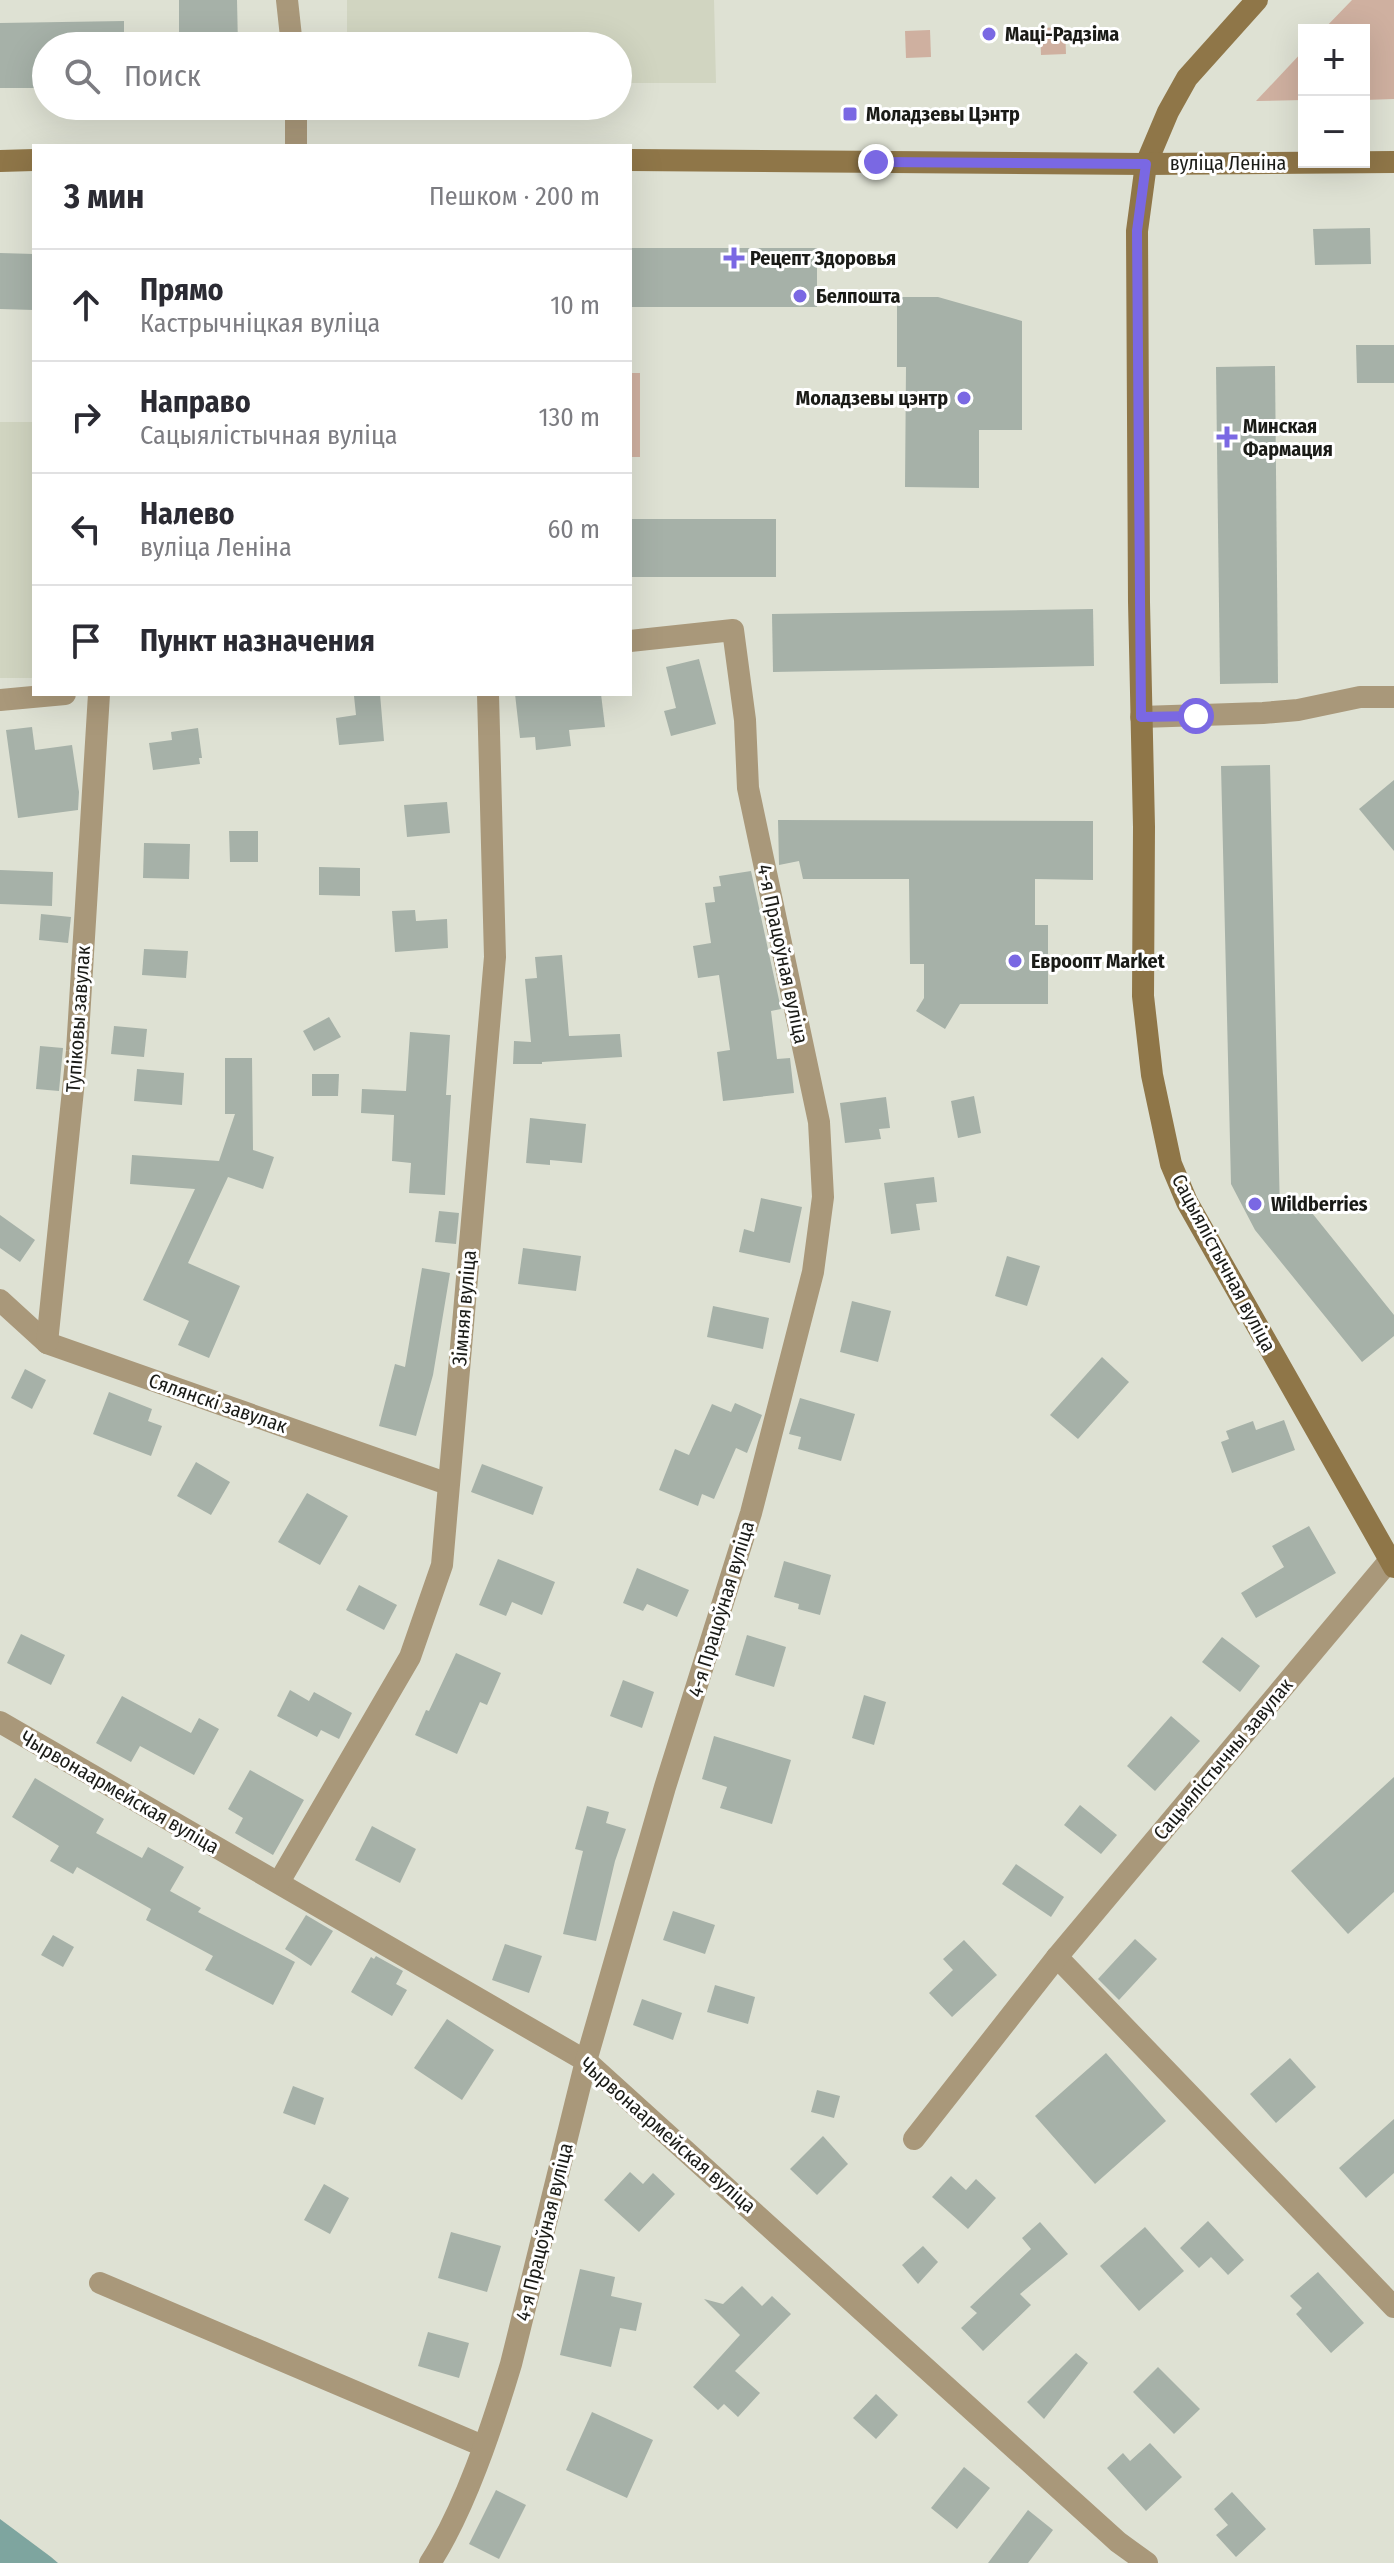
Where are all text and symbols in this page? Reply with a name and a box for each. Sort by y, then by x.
place label: Маці-Радзіма [1005,22,1119,46]
map controls [1298,24,1370,168]
button: + [1298,24,1370,96]
marker: Маці-Радзіма [980,25,998,43]
search box [32,32,632,120]
icon: search [60,54,104,98]
text: Поиск [124,58,201,94]
button: − [1298,96,1370,168]
place label: Моладзевы Цэнтр [866,102,1020,126]
marker: Моладзевы Цэнтр [841,105,859,123]
route end [858,144,894,180]
street label: вуліца Леніна [1170,151,1286,175]
text: 3 мин [64,176,144,217]
text: Пешком · 200 m [429,181,600,212]
place label: Рецепт Здоровья [750,246,896,270]
marker: Рецепт Здоровья [725,249,743,267]
text: Прямо [140,272,224,308]
icon: ahead [64,283,108,327]
place label: Белпошта [816,284,900,308]
marker: Белпошта [791,287,809,305]
text: 10 m [550,290,600,321]
text: Кастрычніцкая вуліца [140,308,380,339]
text: Направо [140,384,251,420]
place label: Моладзевы цэнтр [796,386,948,410]
marker: Моладзевы цэнтр [955,389,973,407]
icon: right [64,395,108,439]
text: 130 m [538,402,600,433]
place label: Минская Фармация [1243,414,1333,461]
text: Сацыялістычная вуліца [140,420,397,451]
marker: Минская Фармация [1218,428,1236,446]
text: Налево [140,496,235,532]
icon: left [64,507,108,551]
text: 60 m [547,514,600,545]
text: вуліца Леніна [140,532,292,563]
icon: arrive [64,619,108,663]
text: Пункт назначения [140,623,375,659]
route start [1178,698,1214,734]
street label: 4-я Працоўная вуліца [752,862,814,1046]
street label: Тупіковы завулак [61,944,95,1093]
place label: Евроопт Market [1031,949,1166,973]
marker: Евроопт Market [1006,952,1024,970]
street label: Сацыялістычная вуліца [1167,1170,1281,1356]
place label: Wildberries [1271,1192,1368,1216]
marker: Wildberries [1246,1195,1264,1213]
street label: Зімняя вуліца [447,1249,481,1367]
street label: Сялянскі завулак [146,1368,291,1438]
street label: 4-я Працоўная вуліца [683,1518,759,1700]
street label: Сацыялістычны завулак [1148,1673,1298,1845]
street label: Чырвонаармейская вуліца [16,1725,224,1859]
street label: Чырвонаармейская вуліца [575,2052,761,2218]
street label: 4-я Працоўная вуліца [510,2140,578,2324]

